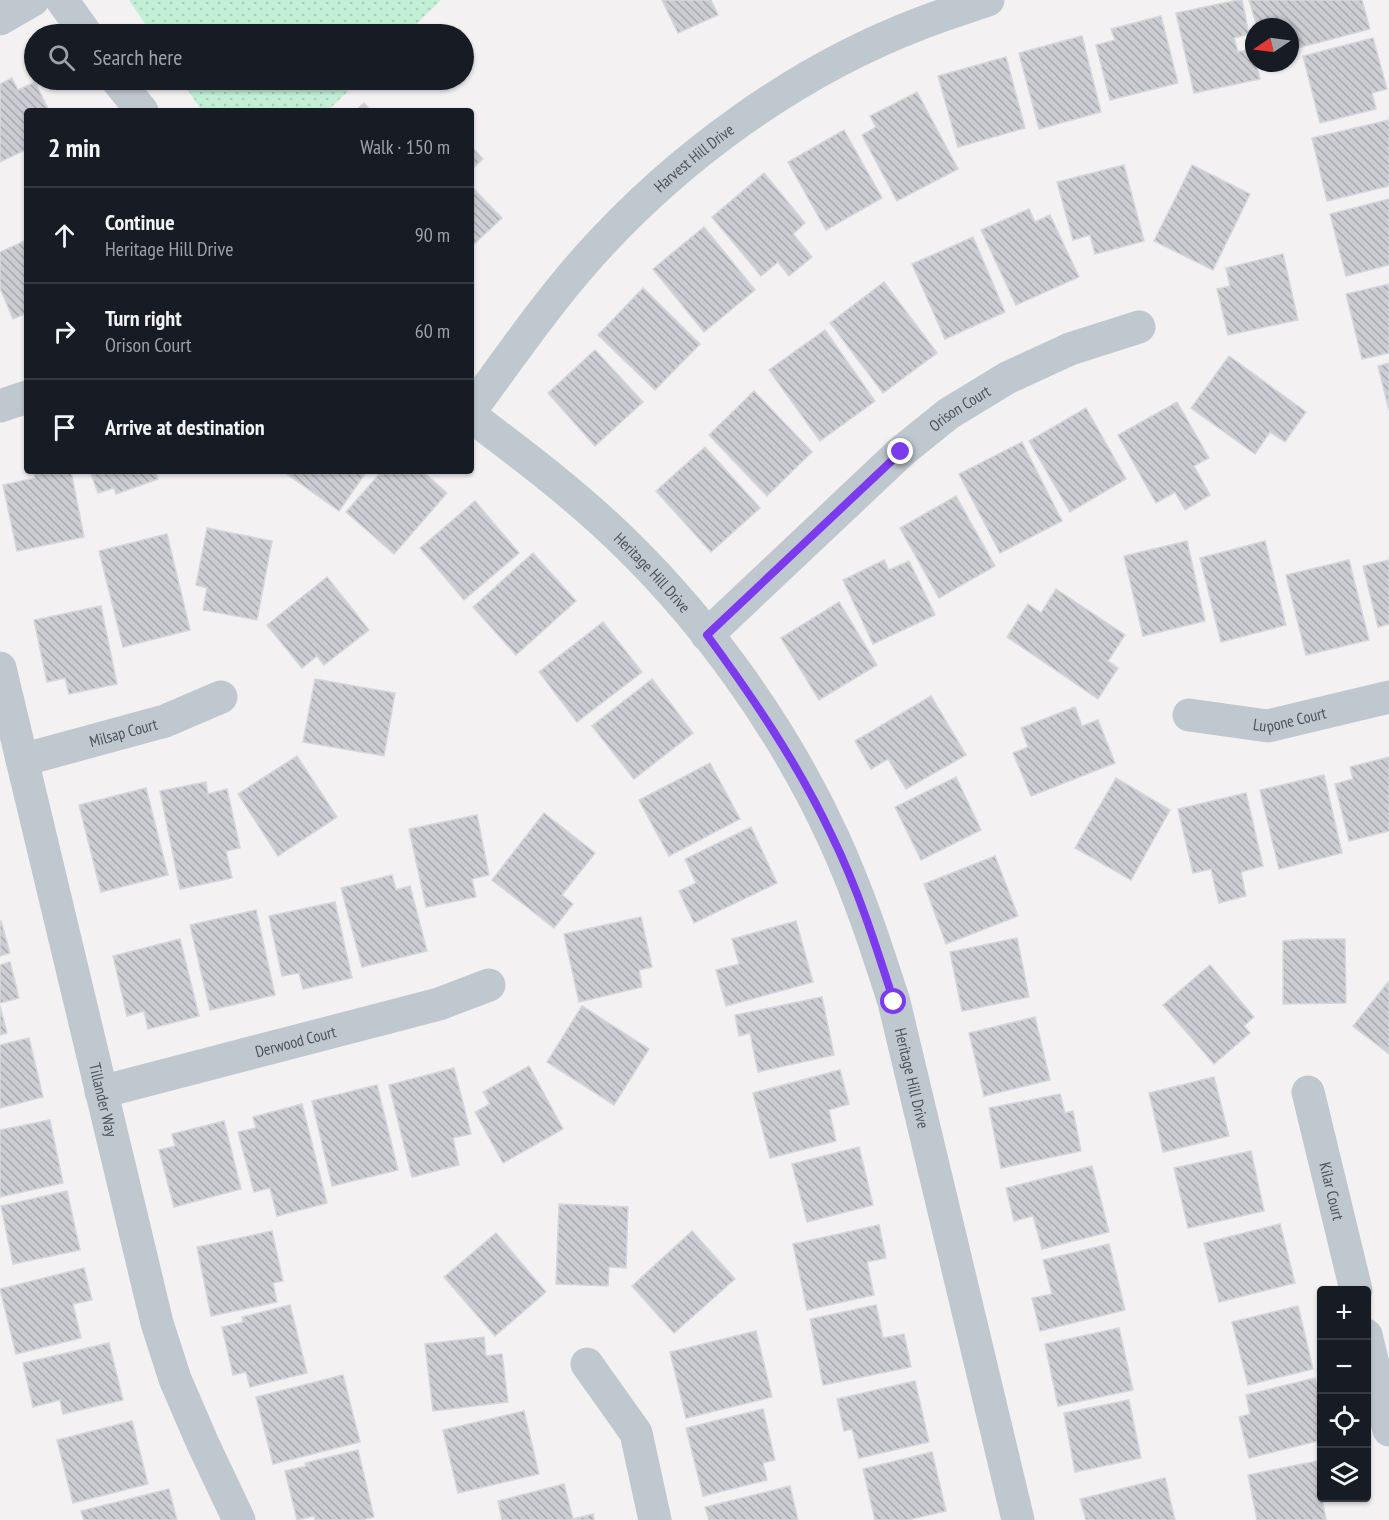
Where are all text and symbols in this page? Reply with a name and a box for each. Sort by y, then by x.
north arrow [1245,18,1299,72]
search box [24,24,474,90]
icon: search [45,41,78,74]
text: Search here [93,43,182,71]
street label: Harvest Hill Drive [650,119,738,196]
text: 2 min [48,131,101,164]
text: Walk · 150 m [360,134,450,160]
text: Continue [105,208,175,236]
icon: ahead [48,219,81,252]
text: 90 m [415,222,450,248]
text: Heritage Hill Drive [105,236,233,262]
text: Turn right [105,304,182,332]
icon: right [48,315,81,348]
text: 60 m [415,318,450,344]
text: Orison Court [105,332,192,358]
street label: Orison Court [925,380,994,436]
icon: arrive [48,411,81,444]
text: Arrive at destination [105,413,265,441]
route end [887,438,913,464]
street label: Heritage Hill Drive [610,528,695,617]
street label: Lupone Court [1252,702,1329,736]
street label: Milsap Court [87,713,160,751]
route start [880,988,906,1014]
street label: Derwood Court [253,1021,339,1061]
street label: Heritage Hill Drive [891,1026,934,1130]
street label: Tillander Way [85,1061,122,1139]
street label: Kilar Court [1315,1160,1349,1223]
map controls [1317,1286,1371,1502]
button: + [1317,1286,1371,1340]
button: − [1317,1340,1371,1394]
button: locate [1317,1394,1371,1448]
button: layers [1317,1448,1371,1502]

